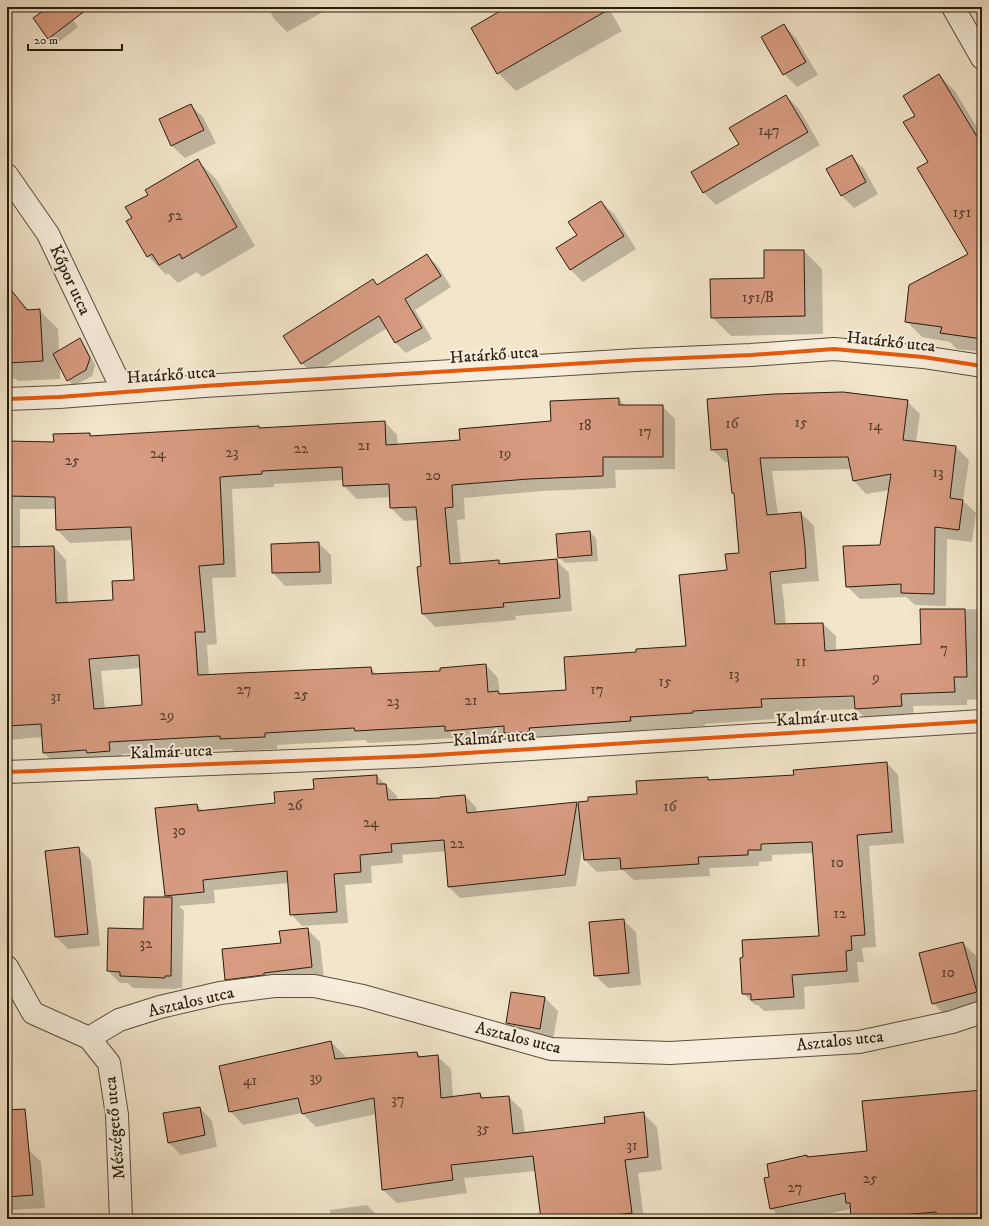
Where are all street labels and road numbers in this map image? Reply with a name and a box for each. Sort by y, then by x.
street label: Kőpor utca [44,241,96,319]
street label: Határkő utca [846,326,937,358]
street label: Határkő utca [449,341,540,369]
street label: Határkő utca [126,361,217,389]
street label: Kalmár utca [775,704,860,732]
street label: Kalmár utca [452,724,537,752]
street label: Kalmár utca [129,740,213,764]
street label: Asztalos utca [146,981,237,1023]
street label: Asztalos utca [473,1017,564,1059]
street label: Asztalos utca [795,1025,885,1057]
street label: Mészégető utca [99,1075,130,1180]

